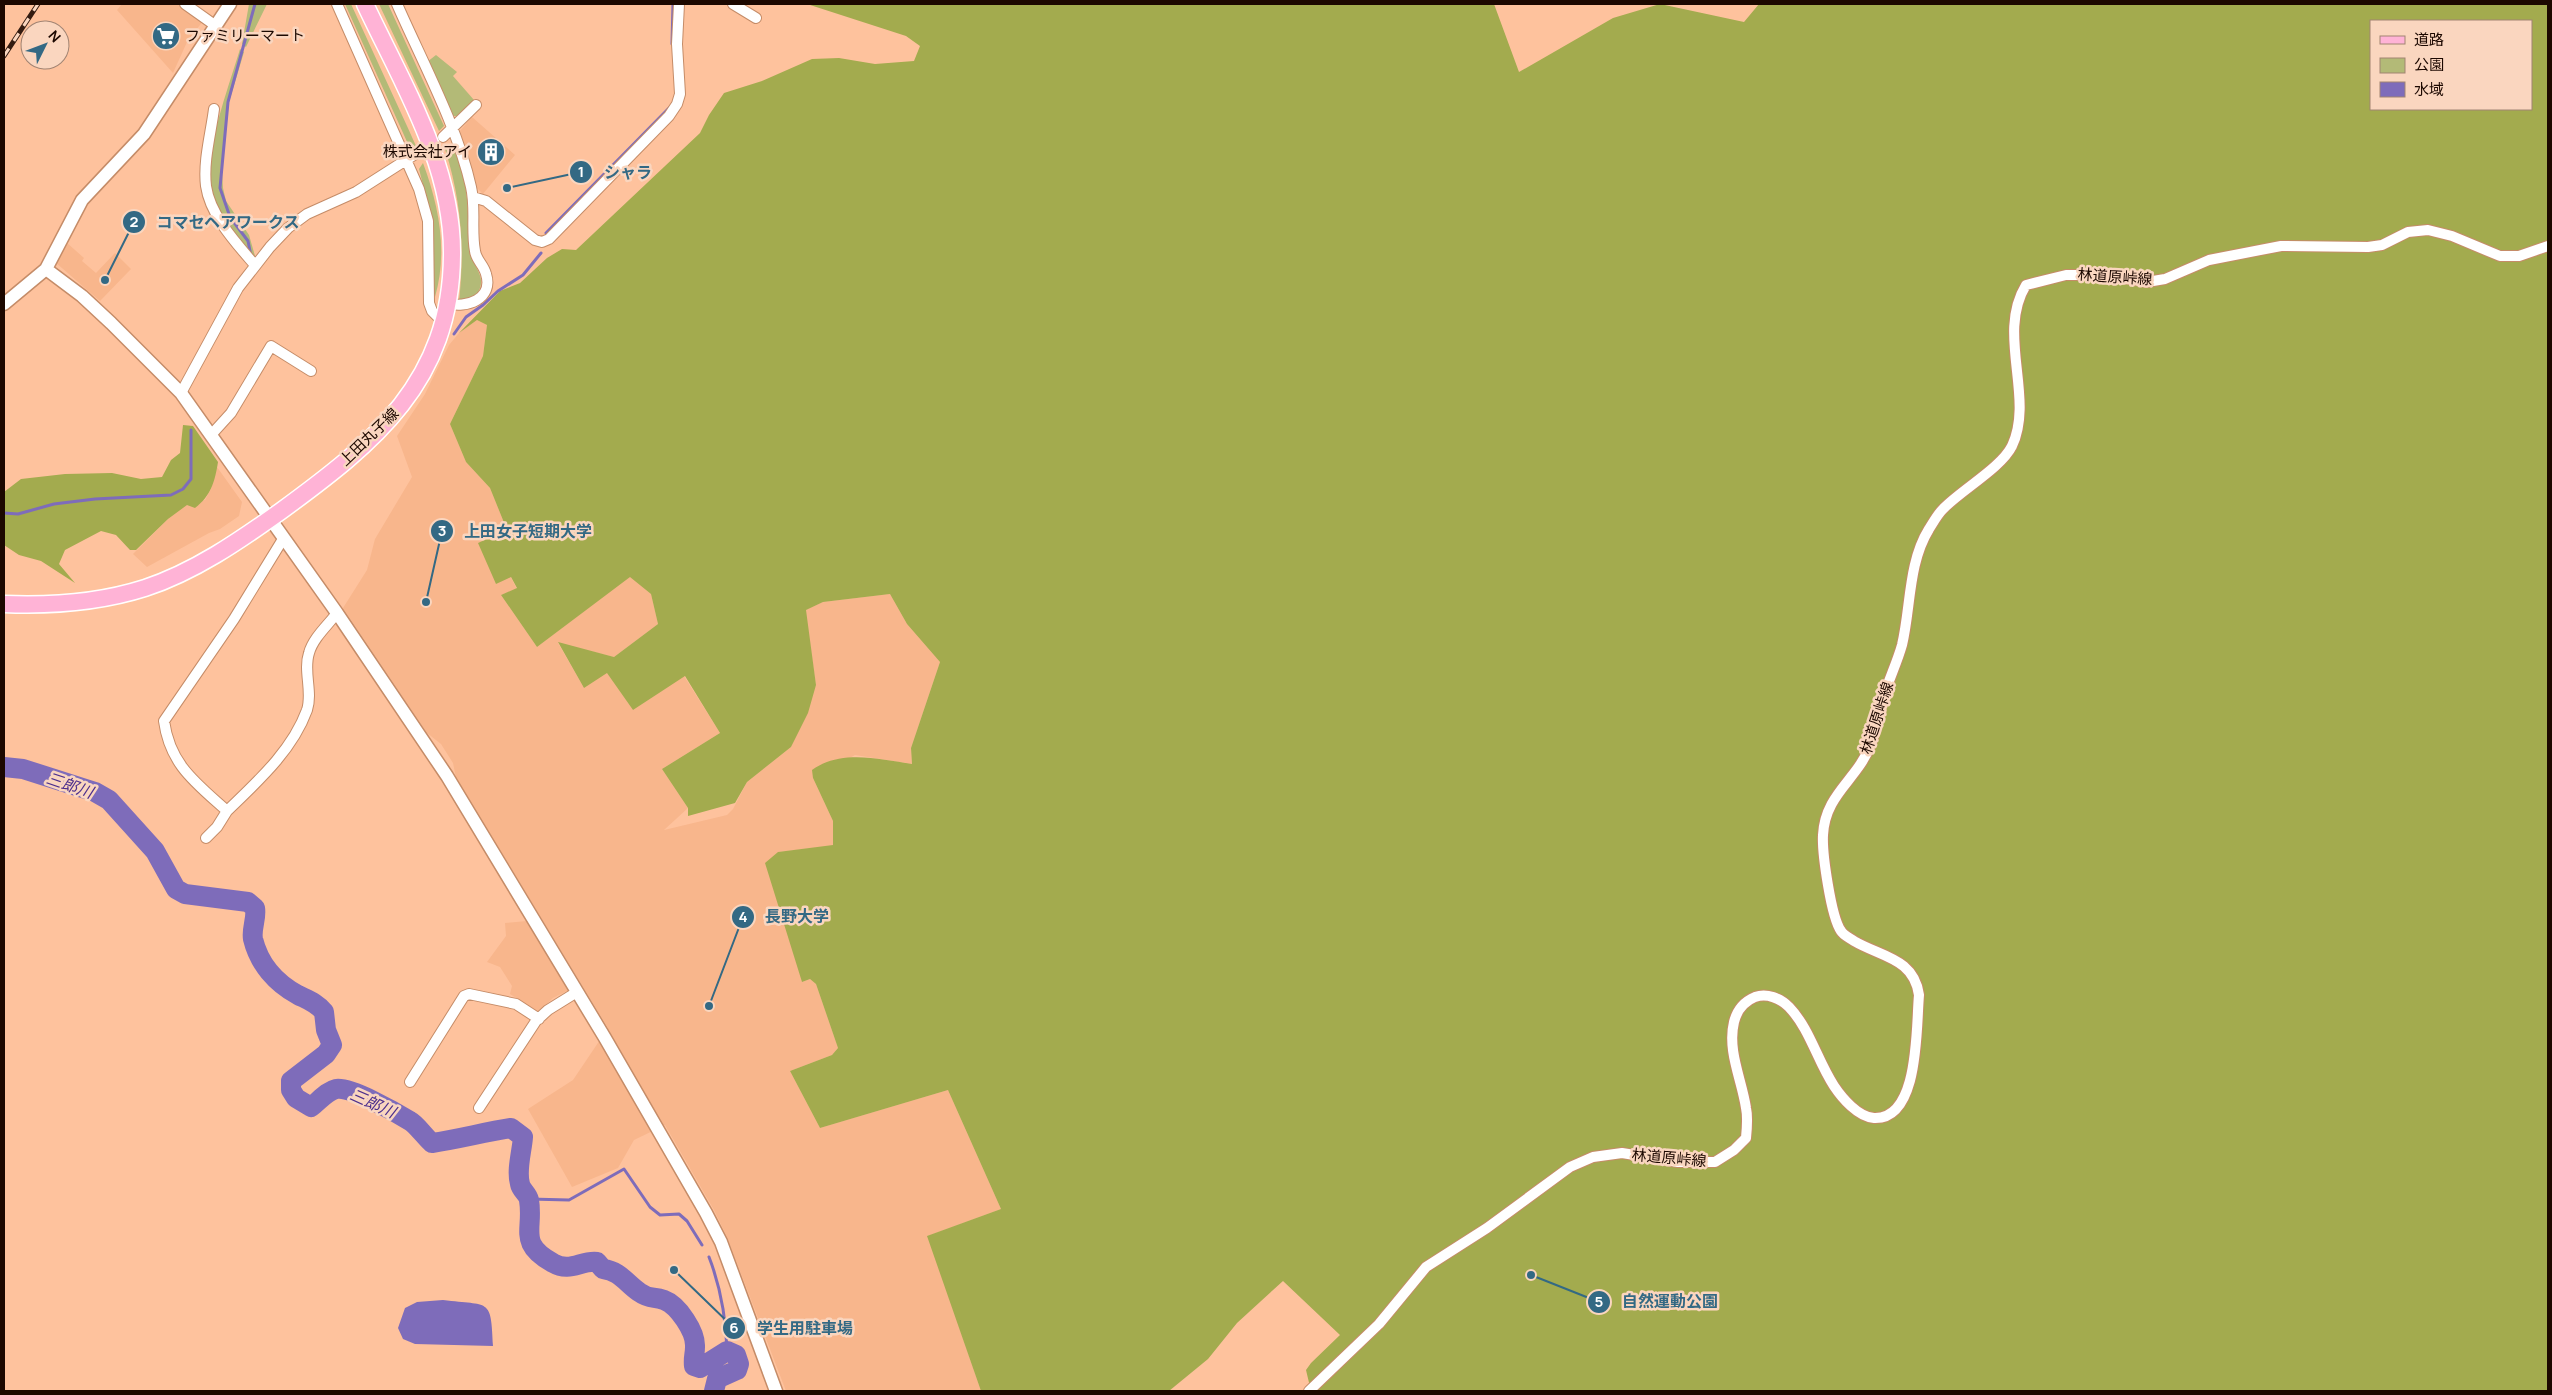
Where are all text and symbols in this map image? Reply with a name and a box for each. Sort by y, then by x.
north arrow [20,20,70,70]
legend [2370,20,2532,110]
supermarket icon: ファミリーマート [151,21,181,51]
place label: ファミリーマート [185,25,305,46]
text: N [45,26,65,46]
text: 道路 [2414,29,2444,50]
text: 公園 [2414,54,2444,75]
text: 水域 [2414,79,2444,100]
building icon: 株式会社アイ [476,137,506,167]
place label: 株式会社アイ [383,141,472,162]
callout: シャラ [569,157,662,188]
text: 1 [578,161,584,182]
text: シャラ [604,161,652,183]
callout: コマセヘアワークス [121,207,310,238]
text: 2 [130,211,139,232]
text: コマセヘアワークス [156,211,300,233]
street label: 林道原峠線 [2077,263,2153,290]
street label: 上田丸子線 [334,403,403,470]
callout: 上田女子短期大学 [429,516,602,547]
text: 3 [438,520,446,541]
text: 上田女子短期大学 [464,520,592,542]
street label: 林道原峠線 [1855,679,1898,757]
water label: 三郎川 [44,767,98,804]
callout: 長野大学 [730,901,839,932]
text: 長野大学 [765,905,829,927]
text: 4 [738,906,748,927]
water label: 三郎川 [347,1083,401,1124]
street label: 林道原峠線 [1631,1144,1707,1171]
callout: 自然運動公園 [1587,1286,1728,1317]
text: 自然運動公園 [1622,1290,1718,1312]
text: 5 [1595,1291,1604,1312]
callout: 学生用駐車場 [722,1312,863,1343]
text: 6 [729,1317,739,1338]
text: 学生用駐車場 [757,1317,853,1339]

